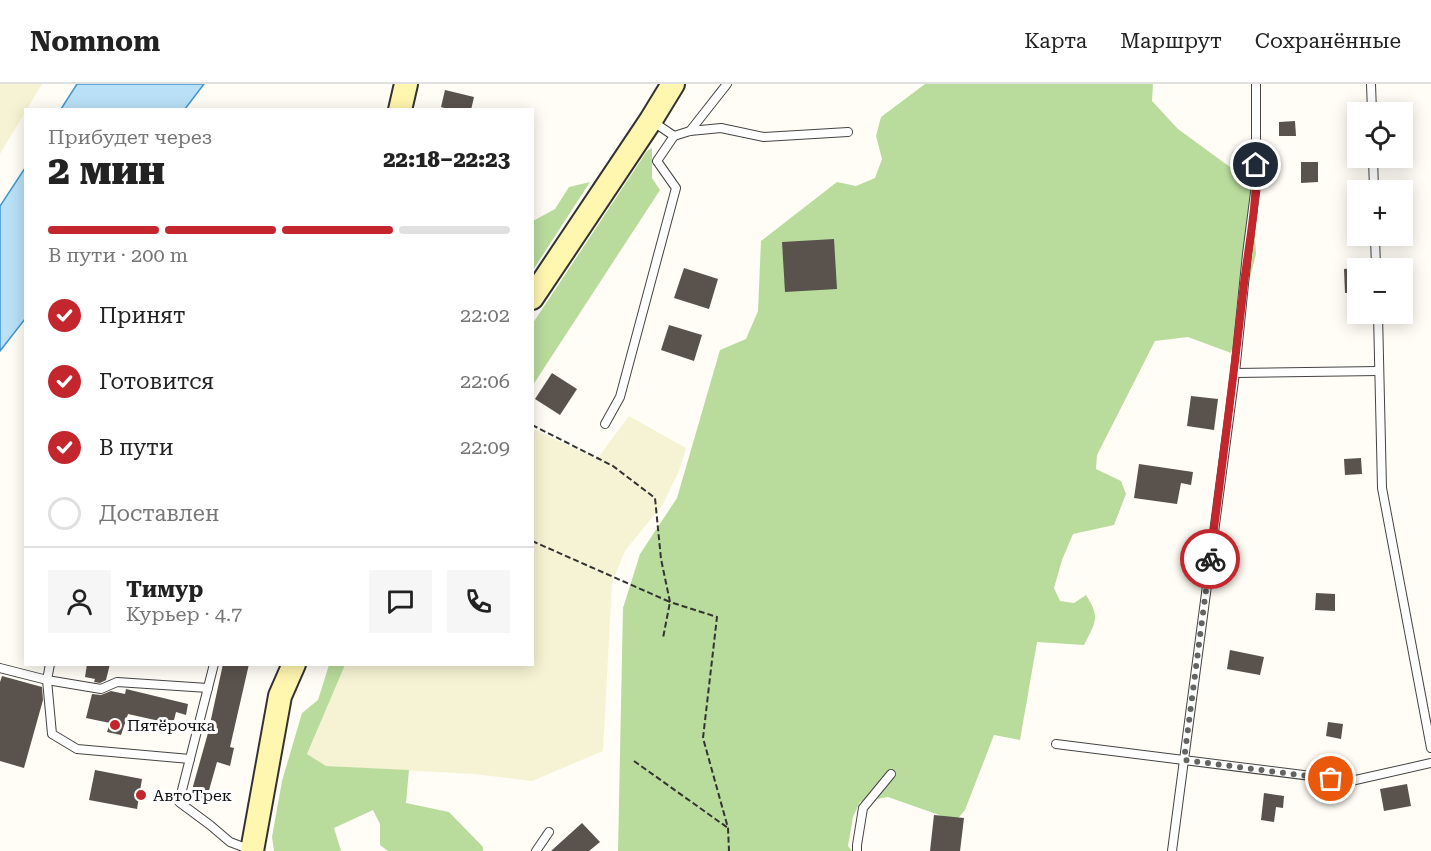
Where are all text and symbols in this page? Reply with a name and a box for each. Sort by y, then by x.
text: Nomnom [30,25,160,58]
text: Карта [1024,29,1087,53]
text: Маршрут [1120,29,1222,53]
text: Сохранённые [1255,29,1401,53]
map controls [1347,102,1413,324]
button: locate [1347,102,1413,168]
text: Прибудет через [48,125,212,149]
pin [1230,139,1281,190]
text: 22:18–22:23 [383,147,510,172]
text: 2 мин [48,148,165,194]
icon: home [1239,148,1272,181]
button: + [1347,180,1413,246]
text: В пути · 200 m [48,243,188,267]
button: − [1347,258,1413,324]
icon: check [48,299,81,332]
text: Принят [99,303,186,328]
text: 22:02 [460,303,510,327]
icon: check [48,365,81,398]
text: Готовится [99,369,214,394]
text: 22:06 [460,369,510,393]
icon: check [48,431,81,464]
text: В пути [99,435,174,460]
text: 22:09 [460,435,510,459]
text: Доставлен [99,501,219,526]
courier [1180,529,1240,589]
icon: bike [1194,543,1227,576]
button: person [48,570,111,633]
button: chat [369,570,432,633]
button: phone [447,570,510,633]
text: Тимур [126,577,203,602]
text: Курьер · 4.7 [126,602,242,626]
place label: Пятёрочка [127,716,215,735]
marker: Пятёрочка [108,718,122,732]
pin [1305,753,1356,804]
icon: bag [1314,762,1347,795]
place label: АвтоТрек [153,786,232,805]
marker: АвтоТрек [134,788,148,802]

